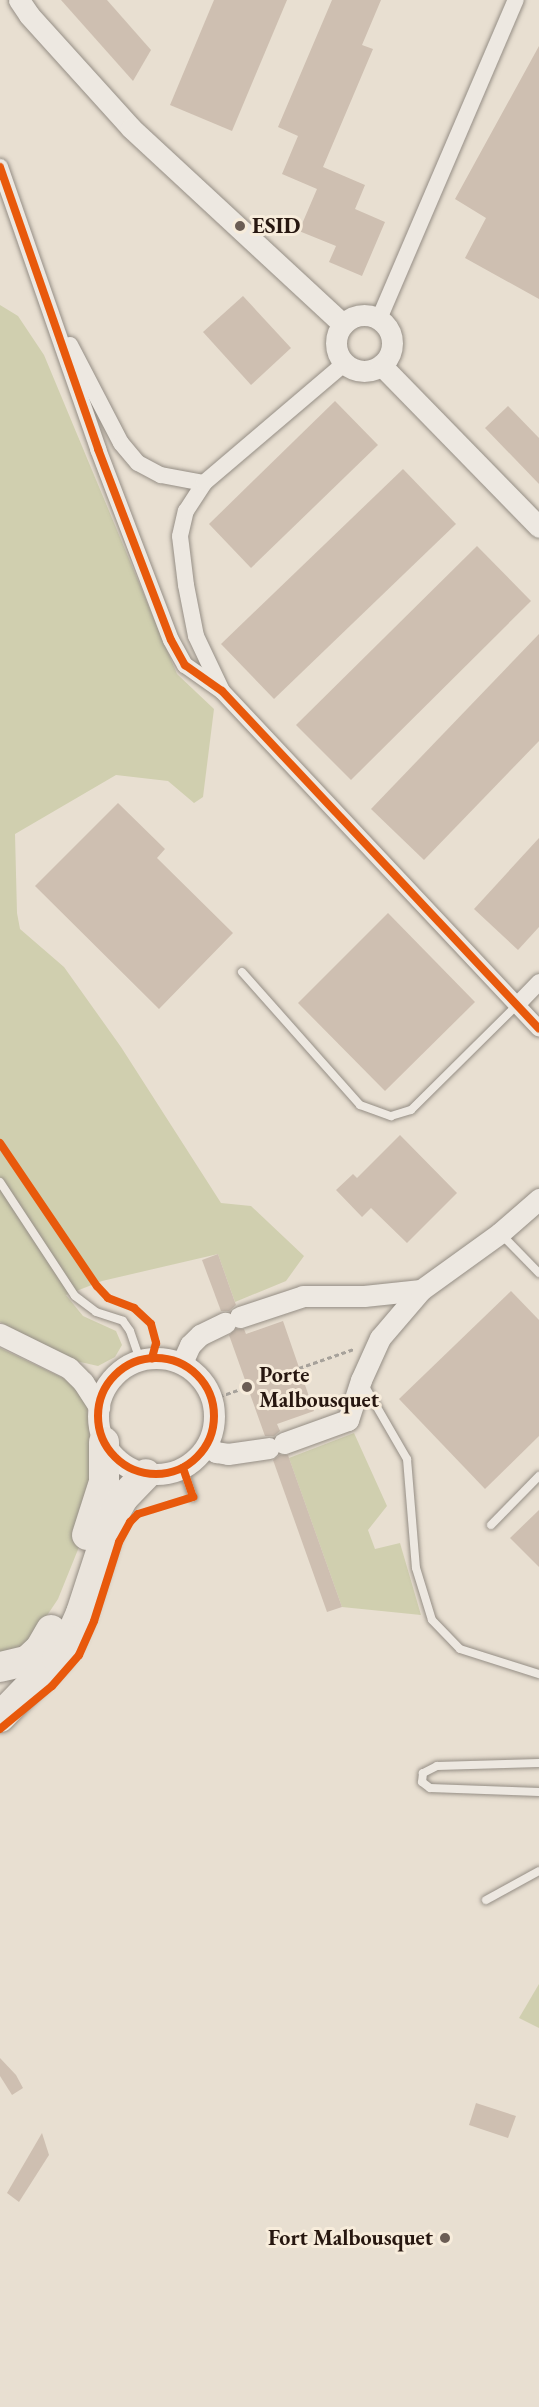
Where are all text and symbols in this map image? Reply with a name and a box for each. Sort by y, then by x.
place label: ESID [252,213,300,239]
marker: ESID [233,219,247,233]
place label: Porte Malbousquet [259,1361,379,1412]
marker: Porte Malbousquet [240,1380,254,1394]
place label: Fort Malbousquet [268,2225,433,2251]
marker: Fort Malbousquet [438,2231,452,2245]

